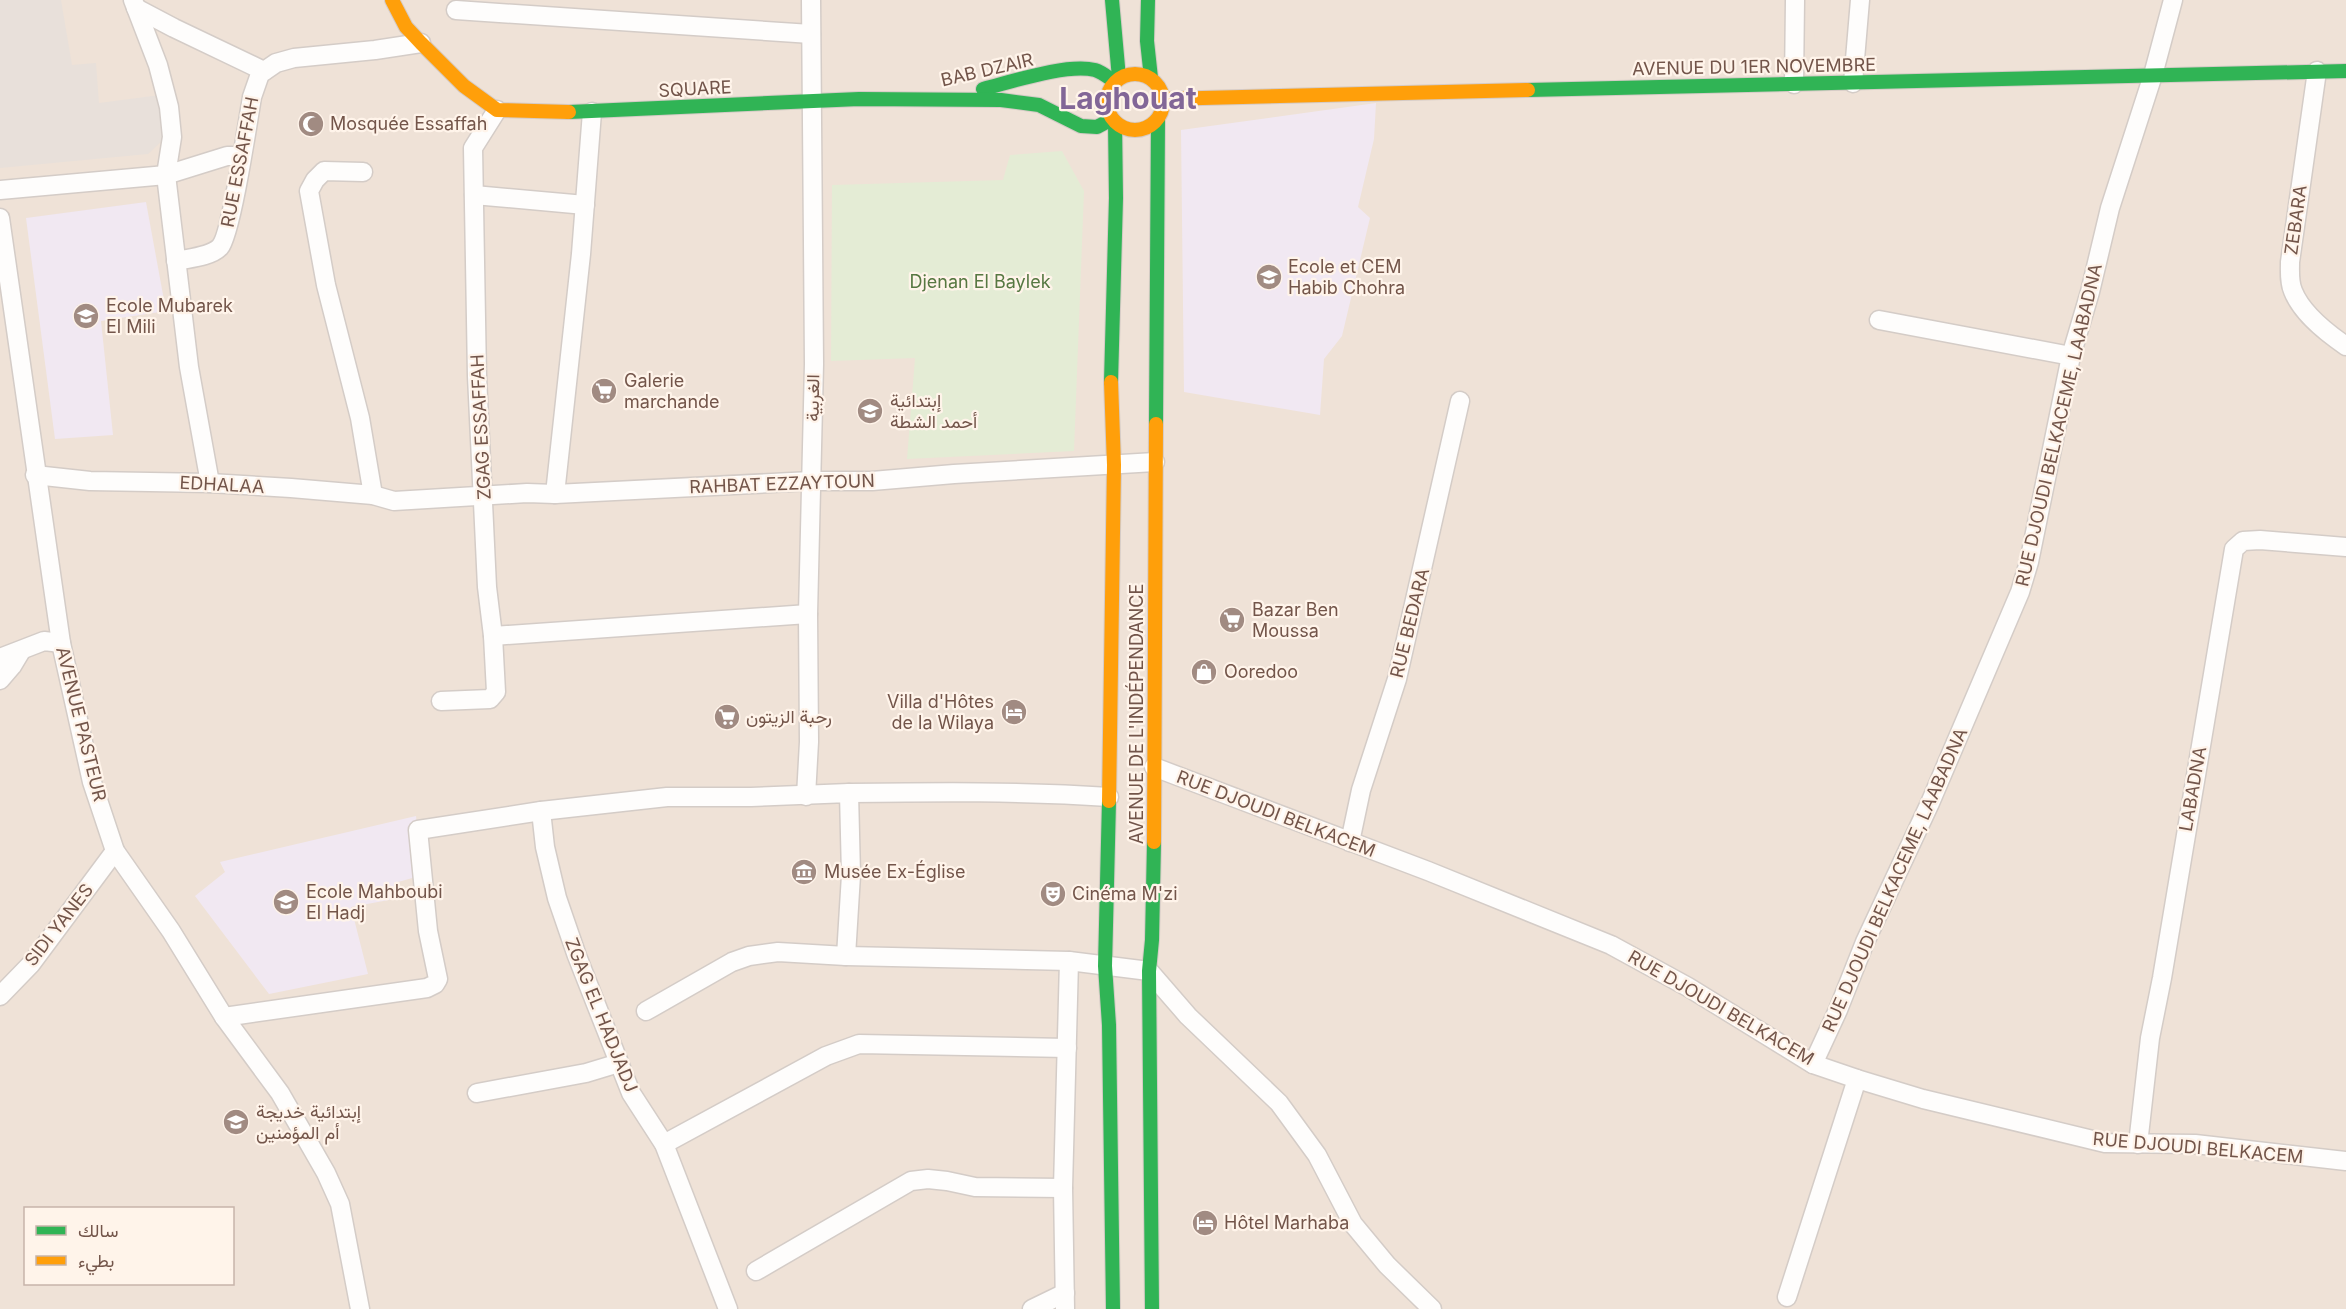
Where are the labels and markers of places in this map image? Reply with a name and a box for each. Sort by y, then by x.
mosque icon: Mosquée Essaffah [296,109,326,139]
place label: Mosquée Essaffah [330,113,487,134]
place label: Ecole et CEM Habib Chohra [1288,256,1405,298]
school or university icon: Ecole et CEM Habib Chohra [1254,262,1284,292]
place label: Ecole Mubarek El Mili [106,295,233,337]
school or university icon: Ecole Mubarek El Mili [71,301,101,331]
place label: Galerie marchande [624,370,720,412]
supermarket icon: Galerie marchande [589,376,619,406]
place label: إبتدائية أحمد الشطة [890,390,977,432]
school or university icon: إبتدائية أحمد الشطة [855,396,885,426]
place label: Bazar Ben Moussa [1252,599,1339,641]
supermarket icon: Bazar Ben Moussa [1217,605,1247,635]
shop icon: Ooredoo [1189,657,1219,687]
place label: Ooredoo [1224,661,1298,682]
place label: Villa d'Hôtes de la Wilaya [887,691,994,733]
hotel icon: Villa d'Hôtes de la Wilaya [999,697,1029,727]
supermarket icon: رحبة الزيتون [712,702,742,732]
place label: رحبة الزيتون [746,706,832,728]
museum icon: Musée Ex-Église [789,857,819,887]
place label: Musée Ex-Église [824,860,966,882]
theatre icon: Cinéma M'zi [1038,879,1068,909]
place label: Ecole Mahboubi El Hadj [306,881,443,923]
place label: Cinéma M'zi [1072,883,1178,904]
school or university icon: Ecole Mahboubi El Hadj [271,887,301,917]
place label: إبتدائية خديجة أم المؤمنين [256,1101,361,1145]
school or university icon: إبتدائية خديجة أم المؤمنين [221,1107,251,1137]
hotel icon: Hôtel Marhaba [1190,1208,1220,1238]
place label: Hôtel Marhaba [1224,1212,1349,1233]

